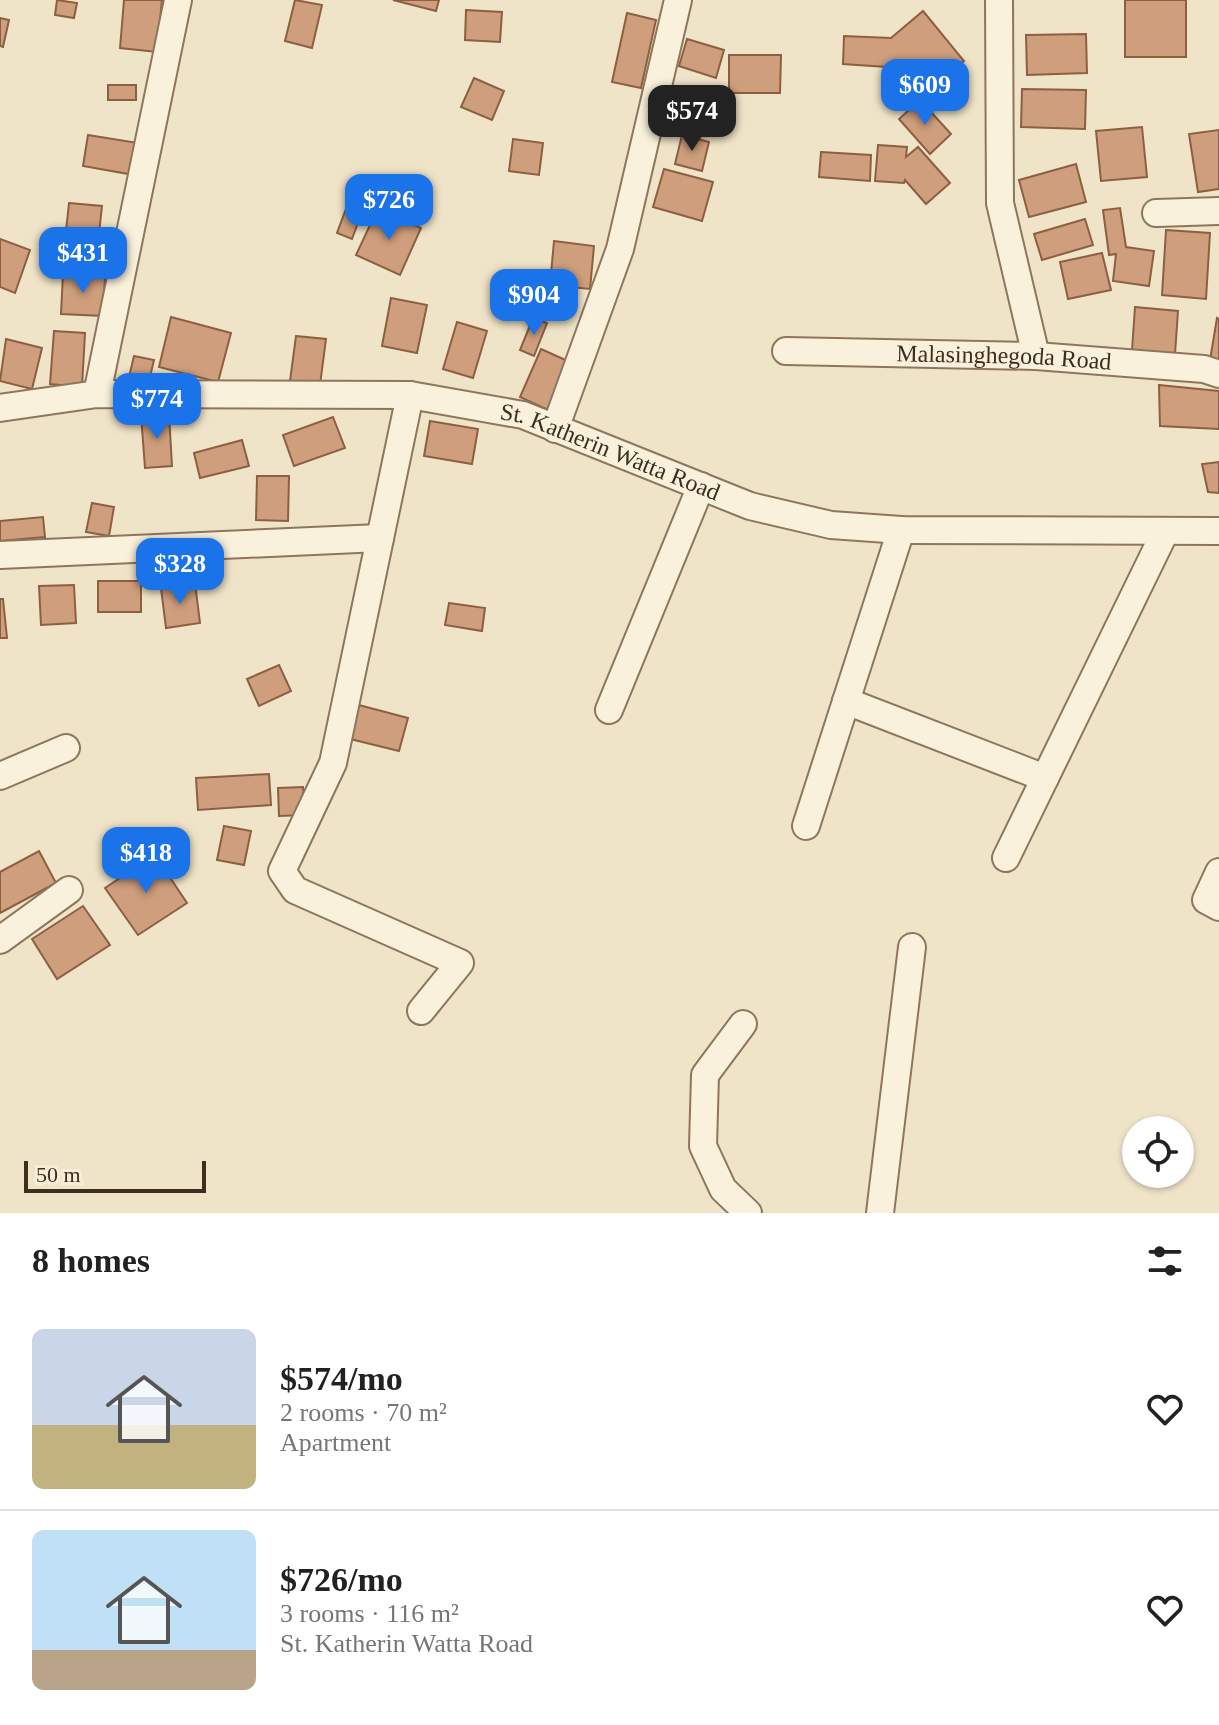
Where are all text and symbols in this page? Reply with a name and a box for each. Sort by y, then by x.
pin: $609 [878,59,972,127]
text: $609 [899,70,951,99]
pin: $574 [645,85,739,153]
text: $574 [666,96,718,125]
pin: $726 [342,174,436,242]
text: $726 [363,185,415,214]
pin: $431 [36,227,130,295]
text: $431 [57,238,109,267]
pin: $904 [487,269,581,337]
text: $904 [508,280,560,309]
street label: Malasinghegoda Road [896,340,1112,375]
pin: $774 [110,373,204,441]
text: $774 [131,384,183,413]
street label: St. Katherin Watta Road [498,398,724,506]
pin: $328 [133,538,227,606]
text: $328 [154,549,206,578]
pin: $418 [99,827,193,895]
text: $418 [120,838,172,867]
map controls [1122,1116,1194,1188]
button: locate [1122,1116,1194,1188]
scale bar [24,1157,206,1193]
text: 50 m [36,1162,81,1187]
icon: filters [1143,1239,1187,1283]
text: 8 homes [32,1242,150,1279]
text: $574/mo [280,1360,403,1397]
icon: home [96,1361,192,1457]
icon: heart [1143,1387,1187,1431]
text: 2 rooms · 70 m² [280,1398,447,1427]
text: Apartment [280,1428,391,1457]
text: $726/mo [280,1561,403,1598]
icon: home [96,1562,192,1658]
icon: heart [1143,1588,1187,1632]
text: 3 rooms · 116 m² [280,1599,459,1628]
text: St. Katherin Watta Road [280,1629,533,1658]

